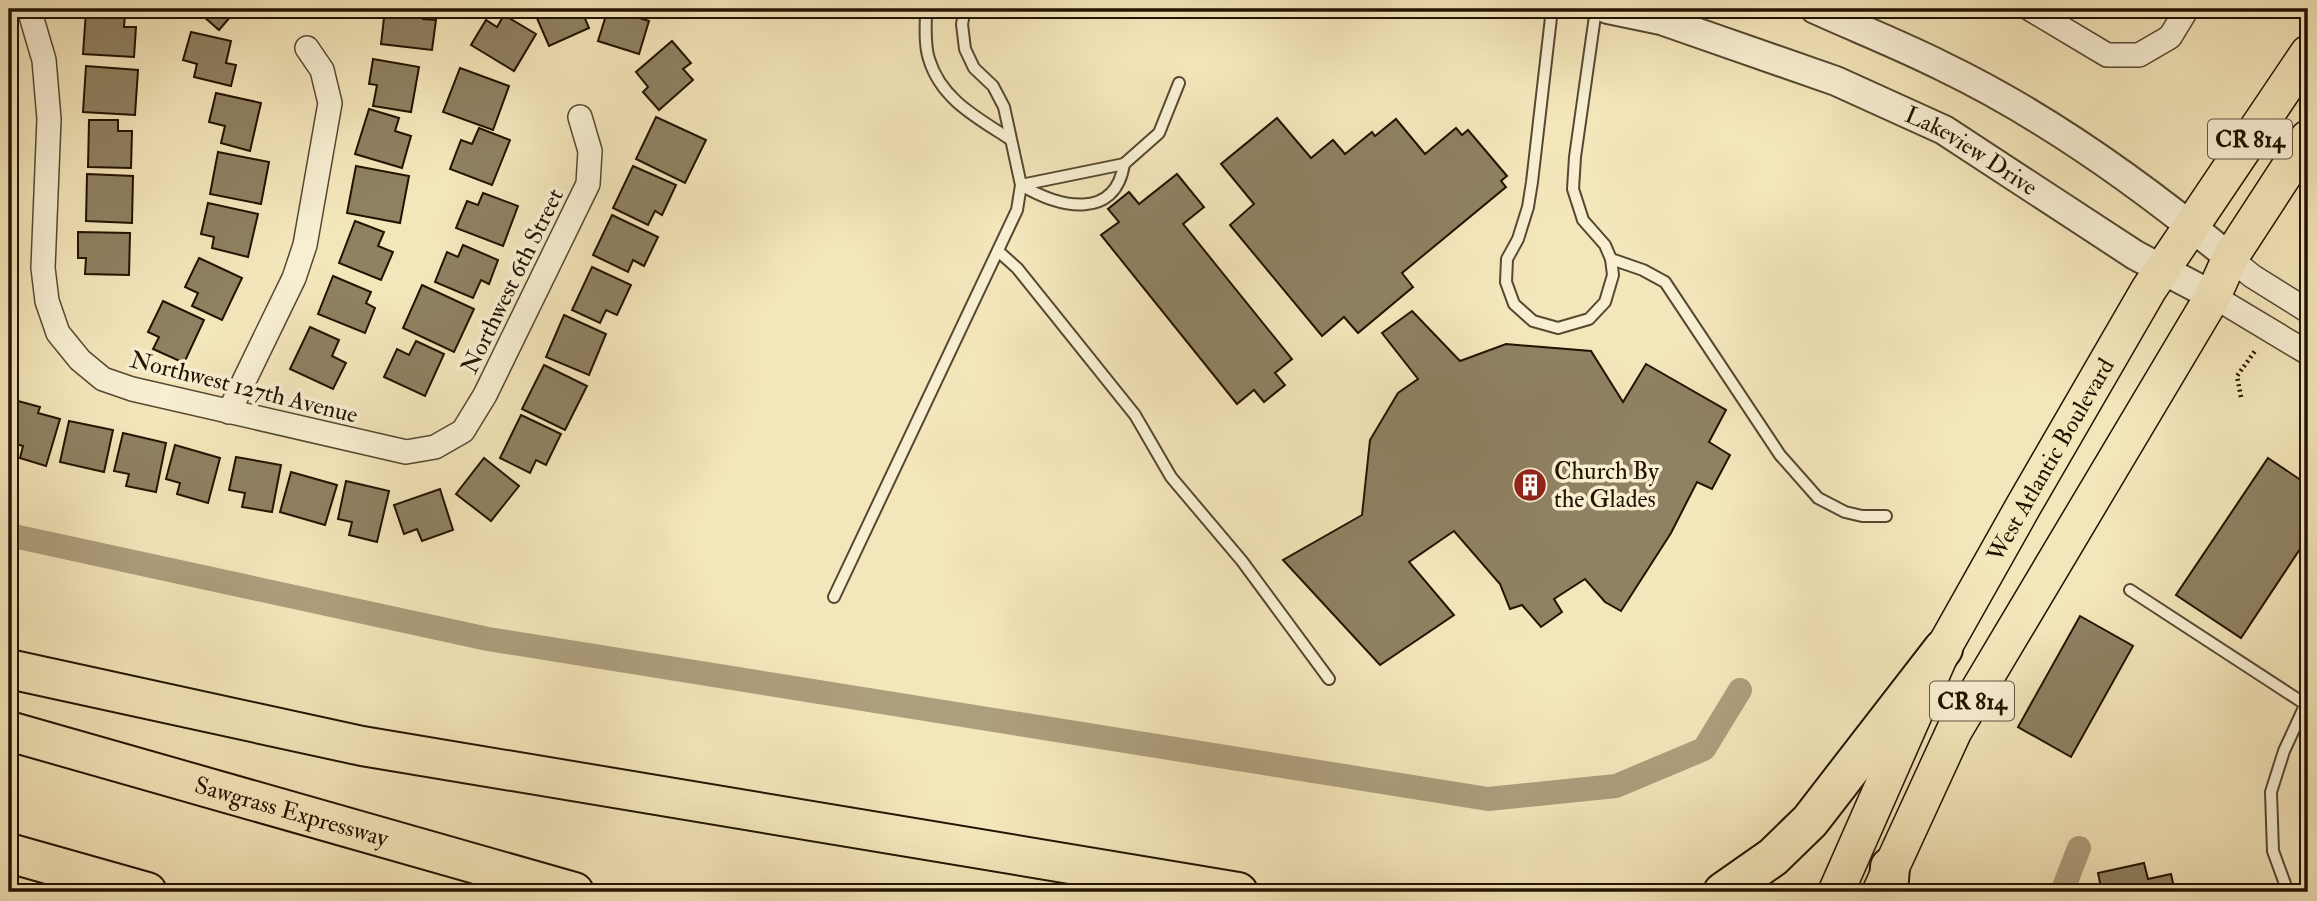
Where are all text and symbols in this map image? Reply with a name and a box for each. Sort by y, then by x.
street label: Lakeview Drive [1900,99,2043,203]
road number: CR 814 [2208,120,2292,158]
street label: Northwest 6th Street [454,183,571,379]
street label: Northwest 127th Avenue [127,344,361,431]
street label: West Atlantic Boulevard [1980,353,2122,568]
place label: Church By the Glades [1554,456,1659,515]
building icon: Church By the Glades [1511,466,1549,504]
road number: CR 814 [1930,681,2014,720]
street label: Sawgrass Expressway [191,770,392,854]

